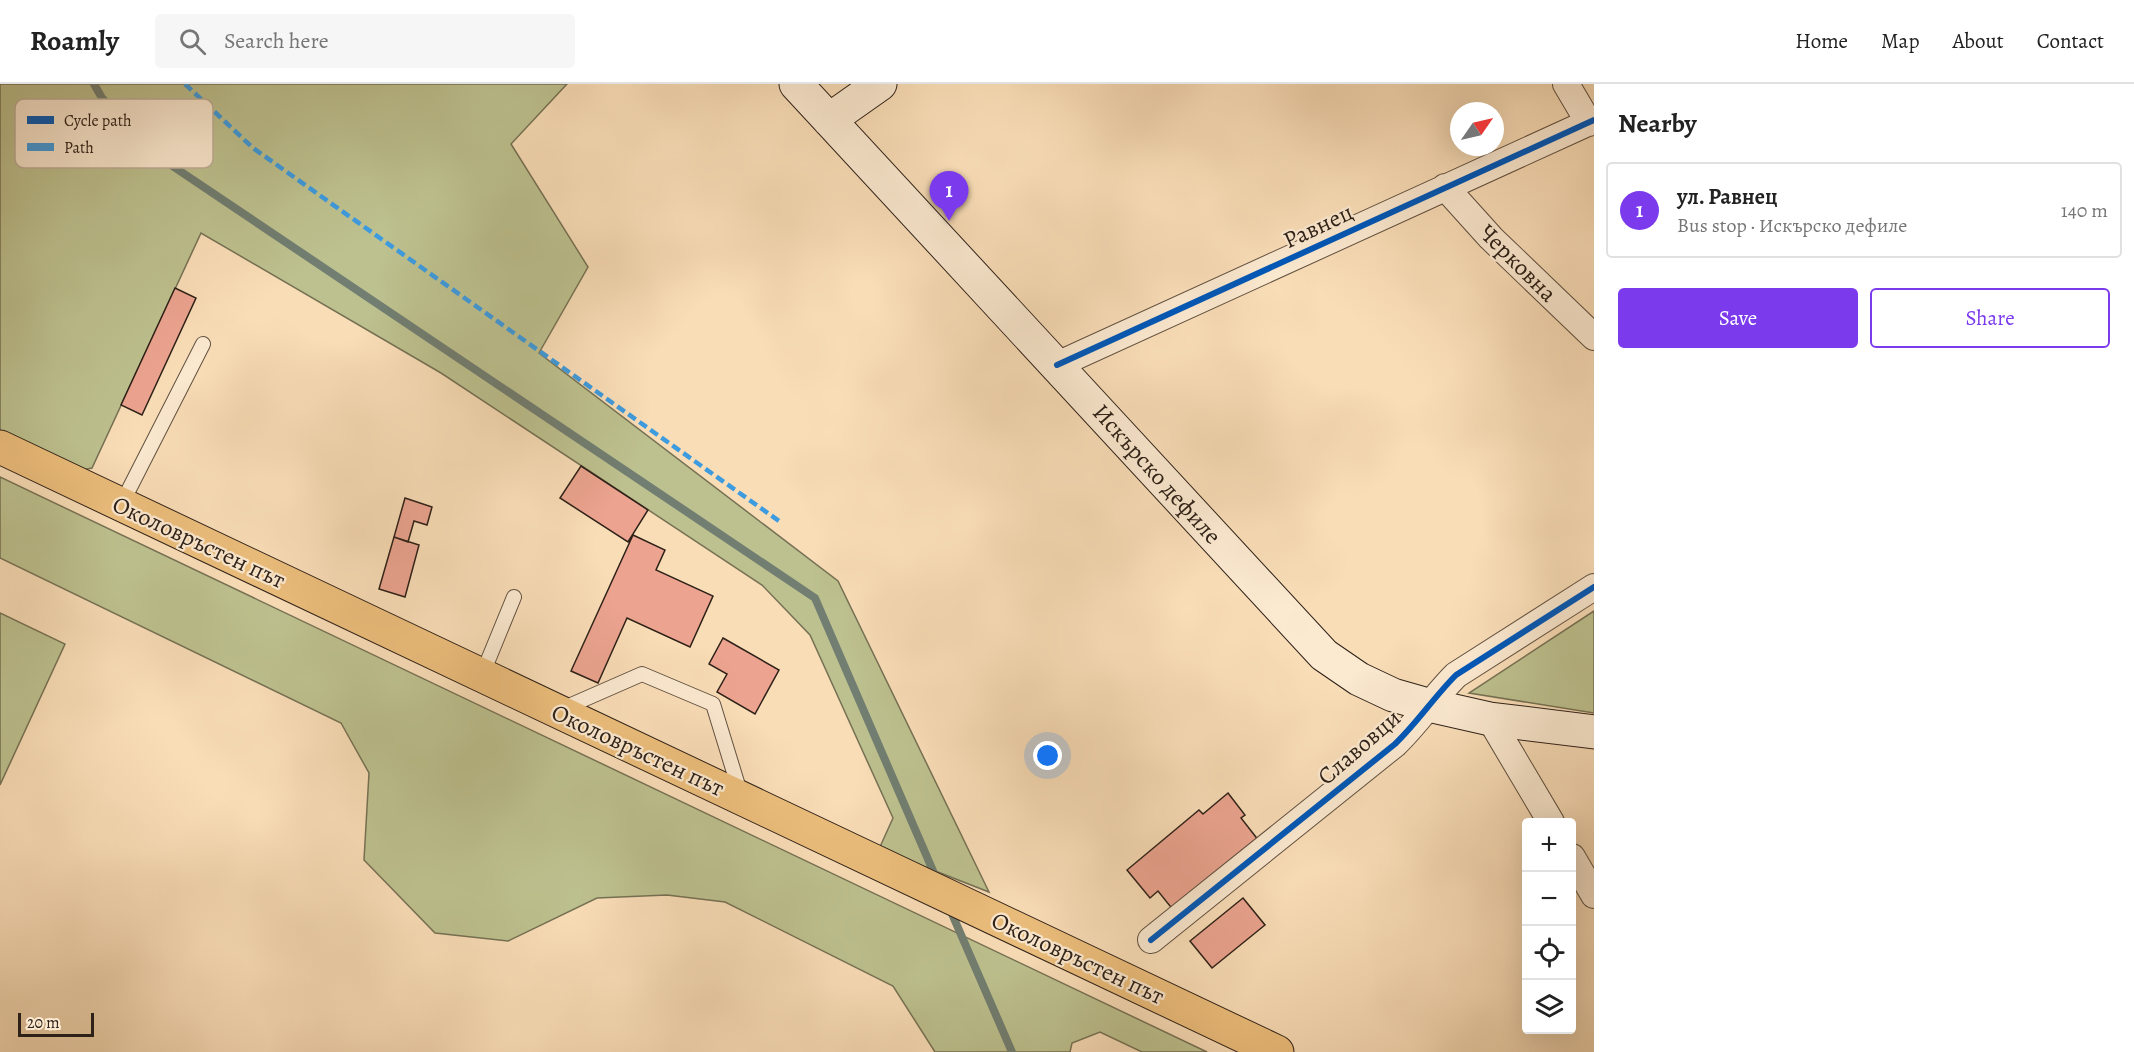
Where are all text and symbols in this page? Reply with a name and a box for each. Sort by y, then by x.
search box [155,14,575,68]
text: Roamly [30,22,119,60]
icon: search [176,25,209,58]
text: Search here [224,26,329,56]
text: Home [1795,27,1848,55]
text: Map [1881,27,1919,55]
text: About [1952,27,2004,55]
text: Contact [2037,27,2104,55]
legend [15,99,213,168]
north arrow [1450,102,1504,156]
text: Nearby [1618,106,1697,141]
text: Cycle path [64,110,132,132]
text: Path [64,137,94,159]
pin: 1 [930,172,968,221]
text: ул. Равнец [1677,182,1778,212]
street label: Равнец [1278,196,1358,256]
text: 1 [1636,197,1643,224]
text: 140 m [2061,197,2108,224]
text: Bus stop · Искърско дефиле [1677,212,1907,239]
street label: Черковна [1472,217,1564,309]
button: Save [1618,288,1858,348]
button: Share [1870,288,2110,348]
street label: Искърско дефиле [1085,397,1229,551]
street label: Околовръстен път [107,488,291,596]
street label: Околовръстен път [546,696,730,804]
street label: Славовци [1311,702,1407,792]
your location [1033,741,1062,770]
map controls [1522,818,1576,1034]
button: + [1522,818,1576,872]
button: − [1522,872,1576,926]
street label: Околовръстен път [986,904,1170,1012]
button: locate [1522,926,1576,980]
button: layers [1522,980,1576,1034]
scale bar [18,1010,94,1038]
text: 20 m [27,1012,60,1034]

